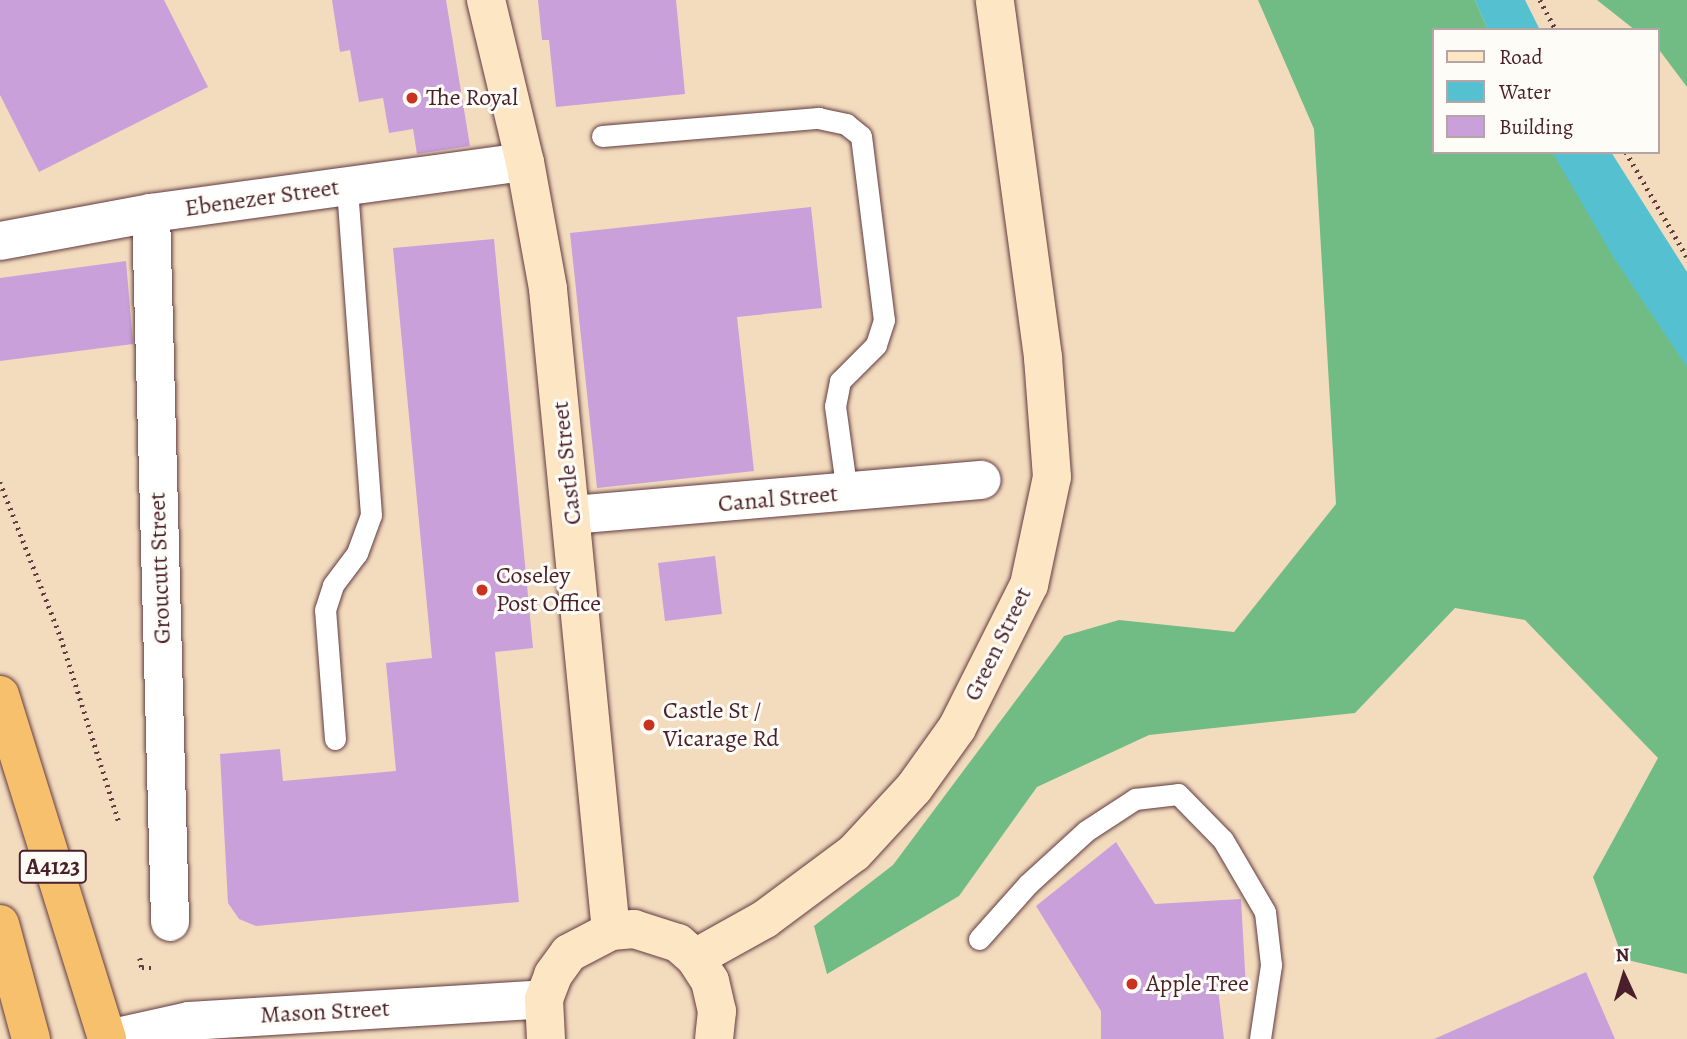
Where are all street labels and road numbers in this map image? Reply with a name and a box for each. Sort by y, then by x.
street label: Ebenezer Street [183,173,341,223]
street label: Castle Street [546,400,588,526]
street label: Canal Street [717,479,839,519]
street label: Groucutt Street [143,491,177,645]
street label: Green Street [958,582,1038,706]
road number: A4123 [18,848,88,887]
street label: Mason Street [259,994,391,1030]

